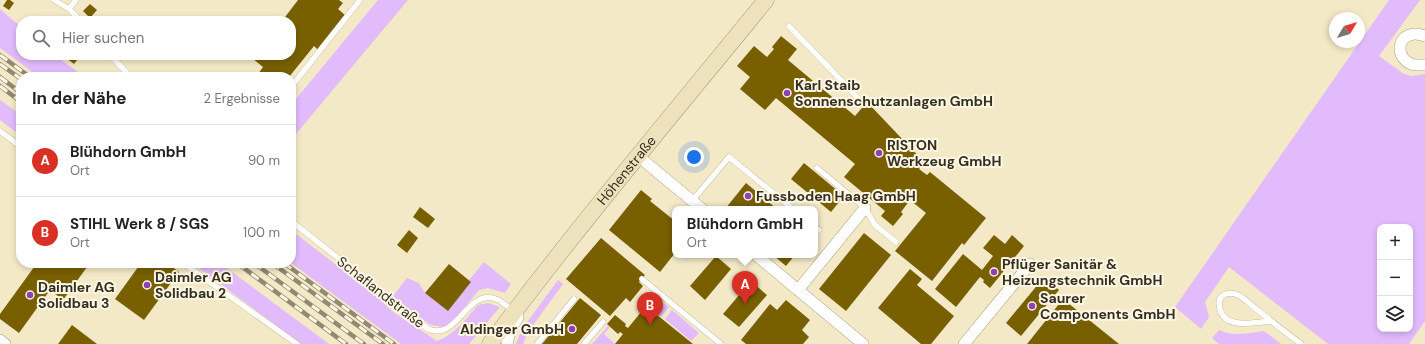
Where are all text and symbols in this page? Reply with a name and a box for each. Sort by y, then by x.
north arrow [1329,12,1365,48]
search box [16,16,296,60]
icon: search [30,27,52,49]
text: Hier suchen [62,28,144,48]
place label: Karl Staib Sonnenschutzanlagen GmbH [795,76,993,110]
text: In der Nähe [32,87,127,109]
marker: Karl Staib Sonnenschutzanlagen GmbH [782,88,792,98]
text: 2 Ergebnisse [204,90,280,107]
street label: Höhenstraße [593,132,660,208]
place label: RISTON Werkzeug GmbH [887,136,1002,170]
text: Blühdorn GmbH [70,142,186,162]
your location [684,147,704,167]
marker: RISTON Werkzeug GmbH [874,148,884,158]
text: A [40,152,50,169]
text: 90 m [248,152,280,169]
text: Ort [70,162,90,179]
place label: Fussboden Haag GmbH [756,187,916,205]
marker: Fussboden Haag GmbH [743,191,753,201]
popup [672,206,818,258]
text: STIHL Werk 8 / SGS [70,214,209,234]
text: Blühdorn GmbH [687,214,803,234]
text: B [41,224,49,241]
text: 100 m [243,224,280,241]
map controls [1377,224,1413,332]
button: + [1377,224,1413,260]
text: Ort [70,234,90,251]
text: Ort [687,234,707,251]
street label: Schaflandstraße [334,252,428,332]
place label: Pflüger Sanitär & Heizungstechnik GmbH [1002,255,1163,289]
button: − [1377,260,1413,296]
marker: Pflüger Sanitär & Heizungstechnik GmbH [989,267,999,277]
place label: Daimler AG Solidbau 2 [155,268,232,302]
pin: A [732,271,758,304]
place label: Daimler AG Solidbau 3 [38,278,115,312]
marker: Daimler AG Solidbau 2 [142,280,152,290]
place label: Saurer Components GmbH [1040,289,1176,323]
marker: Daimler AG Solidbau 3 [25,290,35,300]
pin: B [637,292,663,325]
button: layers [1377,296,1413,332]
marker: Saurer Components GmbH [1027,301,1037,311]
place label: Aldinger GmbH [460,320,564,338]
marker: Aldinger GmbH [567,324,577,334]

